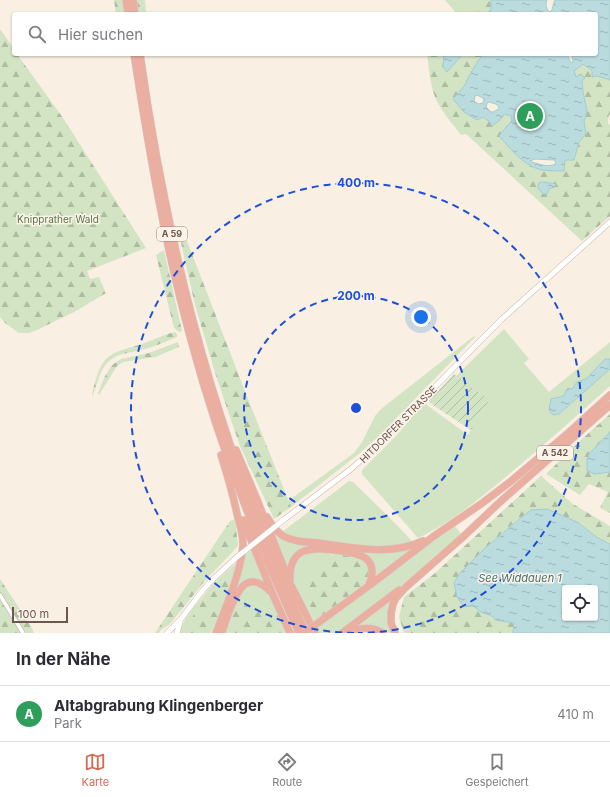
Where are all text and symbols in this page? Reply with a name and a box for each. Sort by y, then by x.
search box [12,12,598,56]
icon: search [26,23,48,45]
text: Hier suchen [58,25,143,44]
pin: A [517,101,543,131]
text: 400 m [337,175,375,190]
park label: Knipprather Wald [17,213,99,225]
road number: A 59 [157,227,187,241]
text: 200 m [337,288,375,303]
your location [411,307,431,327]
street label: HITDORFER STRASSE [357,383,439,465]
centre of rings [349,401,363,415]
road number: A 542 [537,446,573,460]
water label: See Widdauen 1 [478,571,562,585]
map controls [562,585,598,621]
button: locate [562,585,598,621]
scale bar [12,605,68,624]
text: 100 m [18,607,49,621]
text: In der Nähe [16,649,111,669]
text: Altabgrabung Klingenberger [54,696,263,715]
text: A [24,706,34,722]
text: 410 m [557,706,594,722]
text: Park [54,715,82,731]
tab: Karte [81,751,109,789]
tab: Route [272,751,302,789]
tab: Gespeichert [465,751,529,789]

